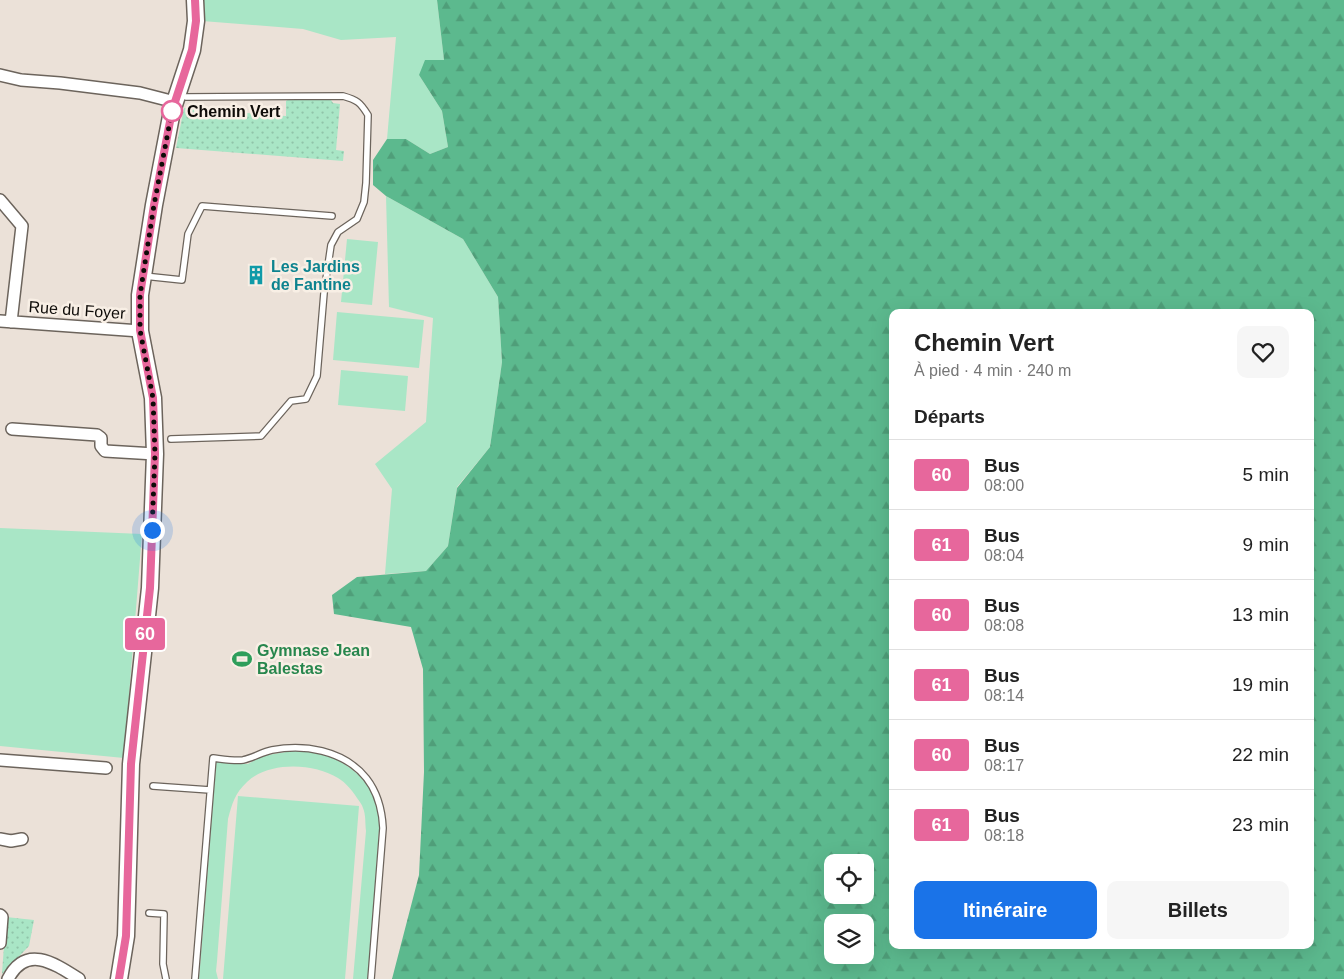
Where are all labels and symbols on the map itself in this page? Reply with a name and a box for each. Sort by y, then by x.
marker: Chemin Vert [161,100,183,122]
place label: Chemin Vert [187,103,281,120]
place label: Les Jardins de Fantine [271,258,360,293]
building icon: Les Jardins de Fantine [245,264,267,286]
street label: Rue du Foyer [28,298,127,322]
your location [140,518,165,543]
line badge: 60 [122,618,168,650]
place label: Gymnase Jean Balestas [257,642,370,677]
sports icon: Gymnase Jean Balestas [231,648,253,670]

